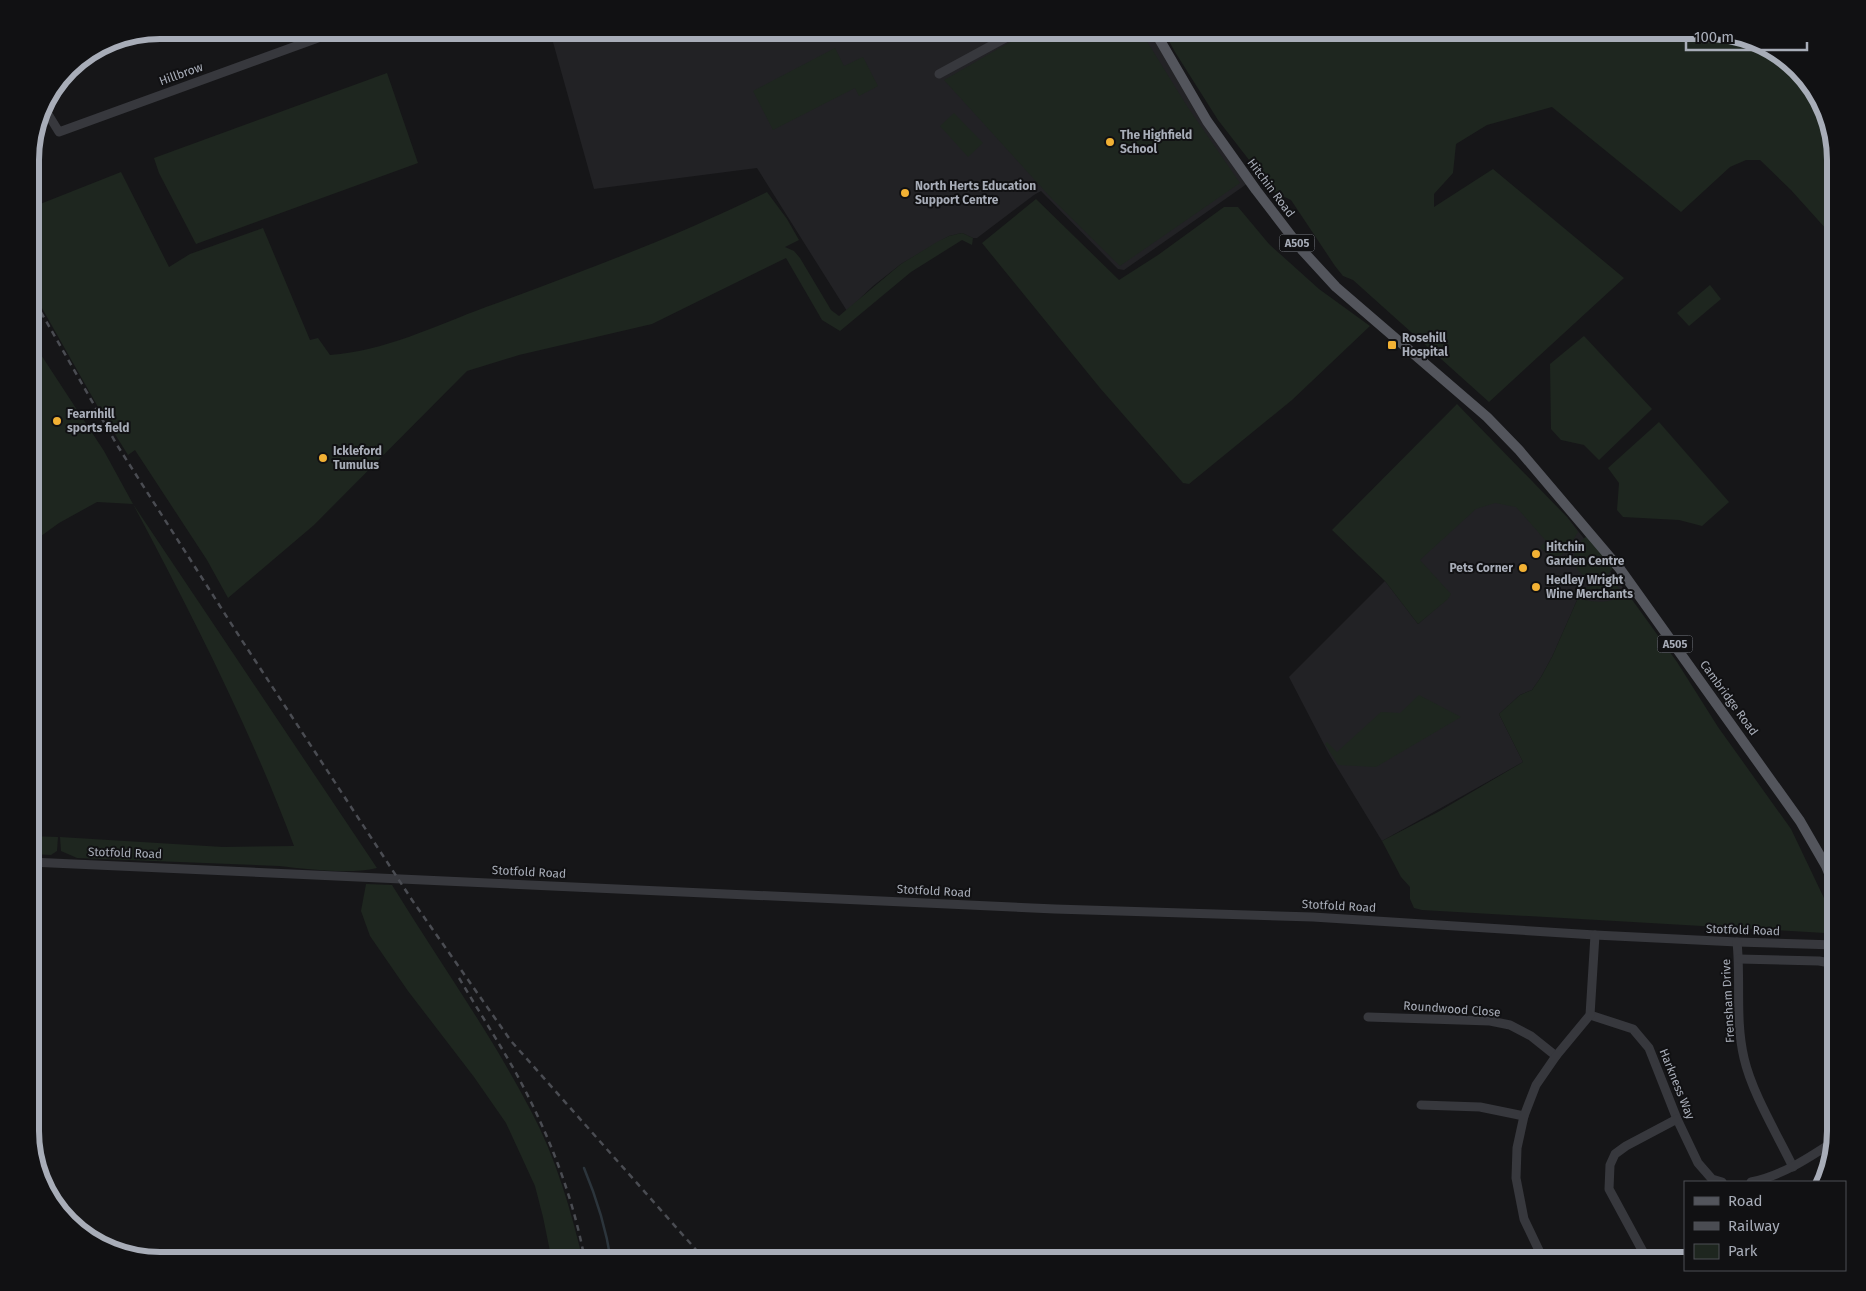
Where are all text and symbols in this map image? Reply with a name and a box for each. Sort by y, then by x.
scale bar [1686,20,1807,52]
text: 100 m [1694,28,1734,46]
street label: Hillbrow [157,59,205,88]
place label: The Highfield School [1120,128,1192,156]
marker: The Highfield School [1104,136,1116,148]
street label: Hitchin Road [1244,156,1298,220]
place label: North Herts Education Support Centre [915,179,1036,207]
marker: North Herts Education Support Centre [899,187,911,199]
road number: A505 [1280,234,1314,252]
place label: Rosehill Hospital [1402,331,1448,359]
marker: Rosehill Hospital [1386,339,1398,351]
place label: Fearnhill sports field [67,407,130,435]
marker: Fearnhill sports field [51,415,63,427]
place label: Ickleford Tumulus [333,444,382,472]
marker: Ickleford Tumulus [317,452,329,464]
place label: Hitchin Garden Centre [1546,540,1625,568]
marker: Hitchin Garden Centre [1530,548,1542,560]
place label: Pets Corner [1449,561,1513,575]
marker: Pets Corner [1517,562,1529,574]
place label: Hedley Wright Wine Merchants [1546,573,1633,601]
marker: Hedley Wright Wine Merchants [1530,581,1542,593]
road number: A505 [1658,636,1692,652]
street label: Cambridge Road [1697,658,1761,738]
street label: Stotfold Road [88,845,162,861]
street label: Stotfold Road [491,863,567,881]
street label: Stotfold Road [896,882,972,900]
street label: Stotfold Road [1301,897,1377,915]
street label: Stotfold Road [1706,922,1780,938]
street label: Frensham Drive [1719,959,1737,1043]
street label: Roundwood Close [1403,999,1501,1019]
street label: Harkness Way [1656,1047,1698,1122]
legend [1684,1181,1846,1271]
text: Road [1728,1192,1763,1210]
text: Railway [1728,1217,1780,1235]
text: Park [1728,1242,1758,1260]

